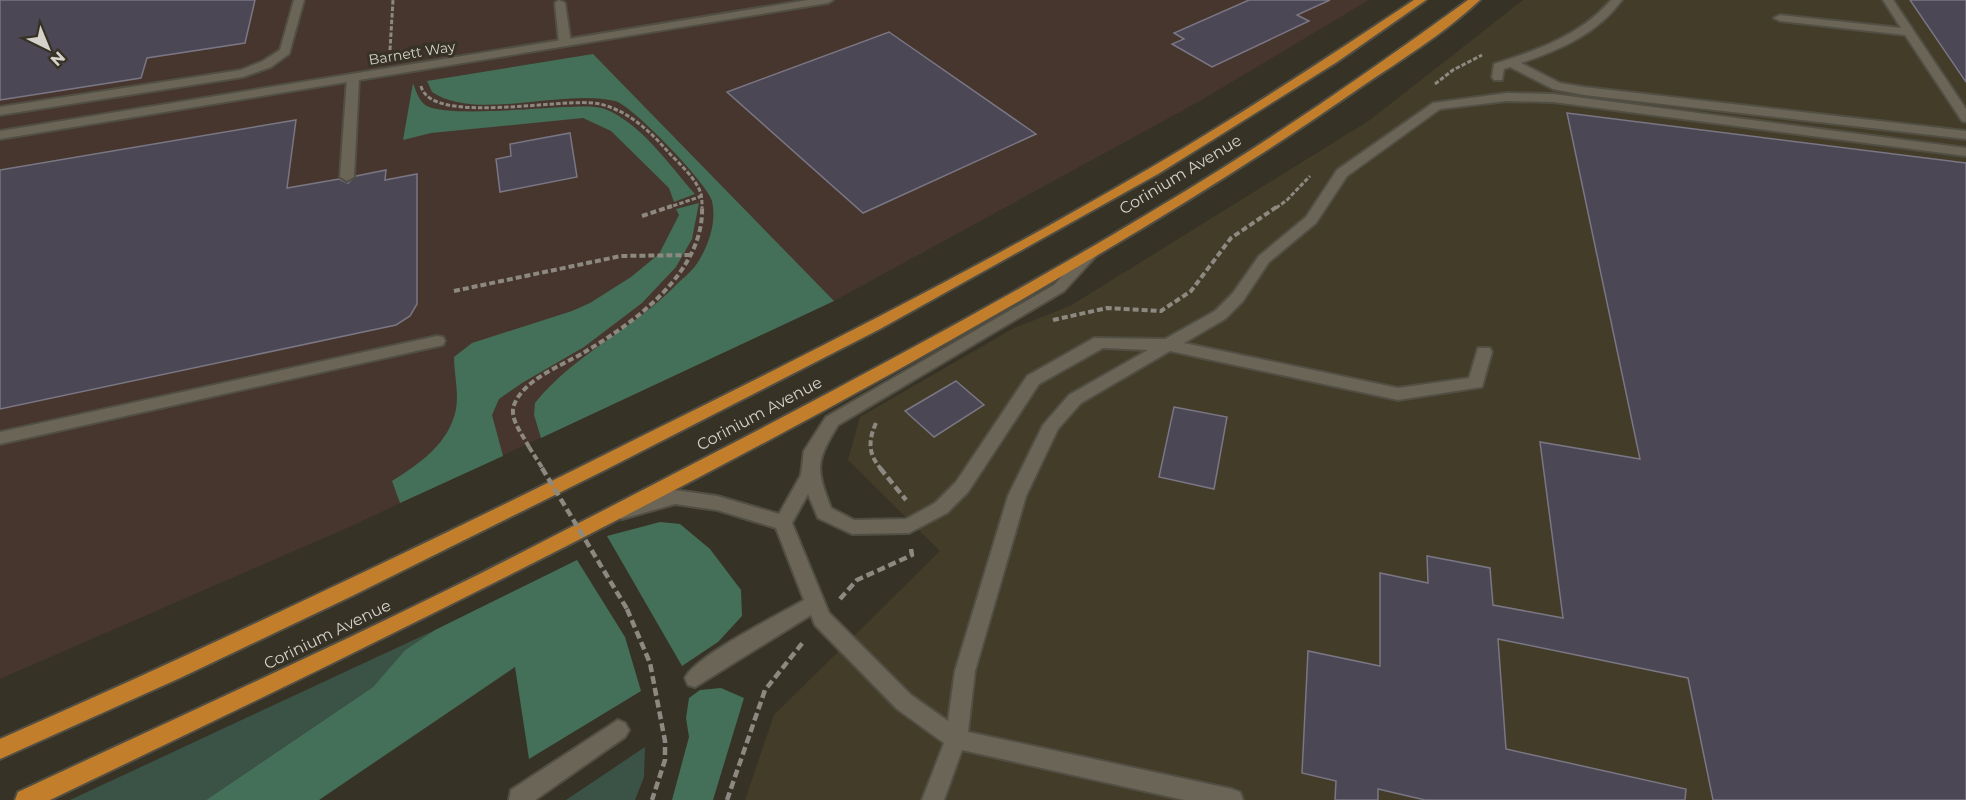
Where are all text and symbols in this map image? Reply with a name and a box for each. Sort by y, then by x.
north arrow [18,18,78,78]
street label: Barnett Way [367,37,457,69]
text: N [47,47,69,70]
street label: Corinium Avenue [1116,130,1245,218]
street label: Corinium Avenue [693,372,825,454]
street label: Corinium Avenue [261,595,394,673]

